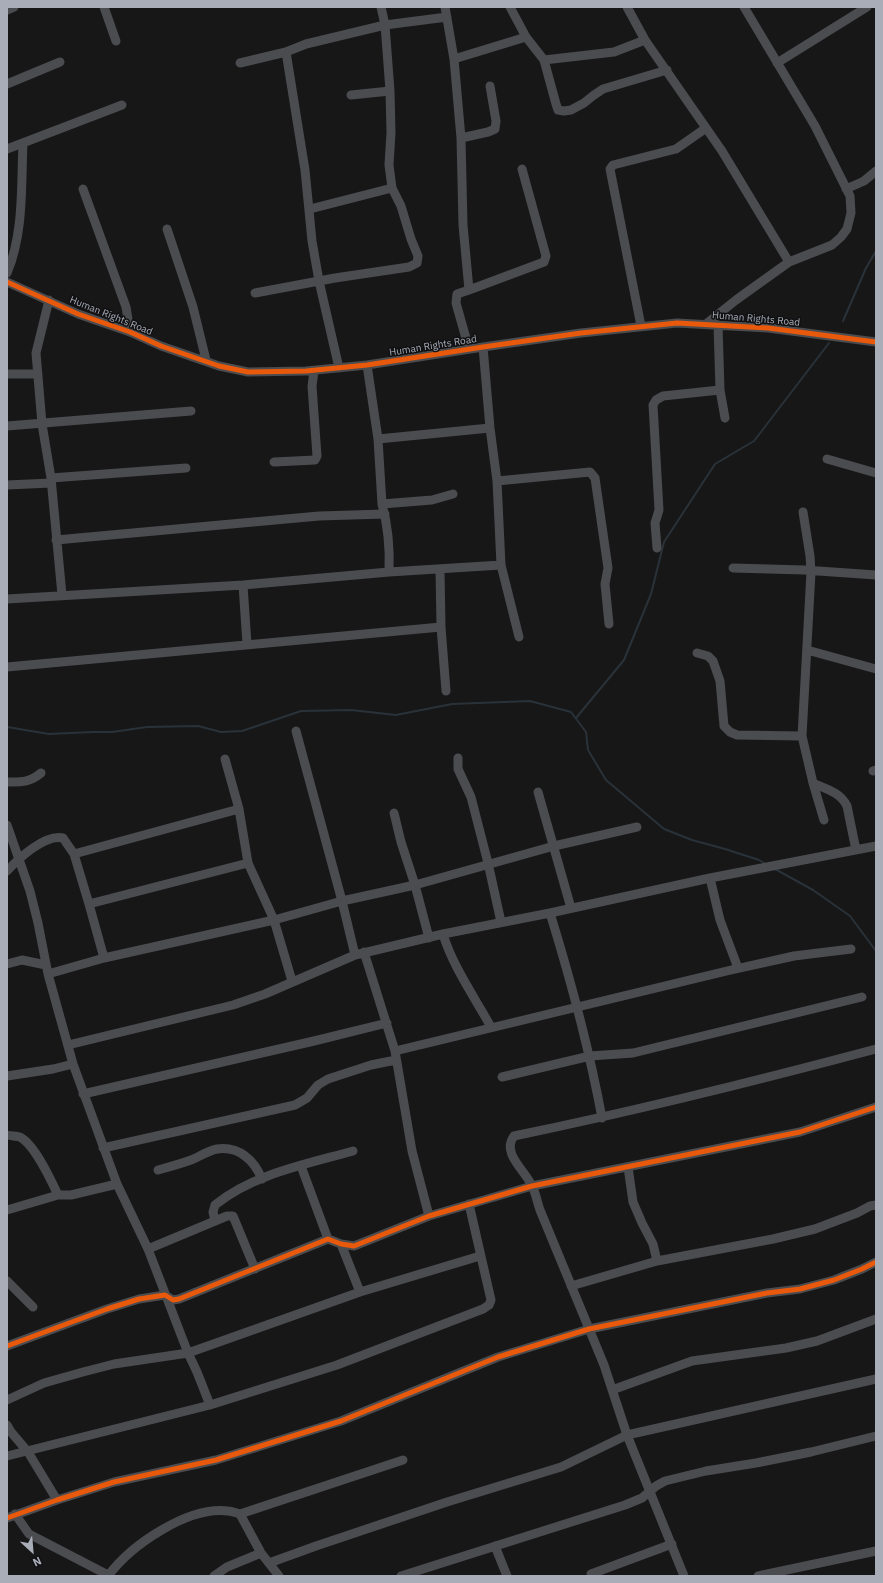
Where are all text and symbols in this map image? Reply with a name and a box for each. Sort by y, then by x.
street label: Human Rights Road [68,294,154,338]
street label: Human Rights Road [711,309,801,329]
street label: Human Rights Road [388,333,478,359]
north arrow [12,1531,52,1571]
text: N [31,1554,44,1570]

